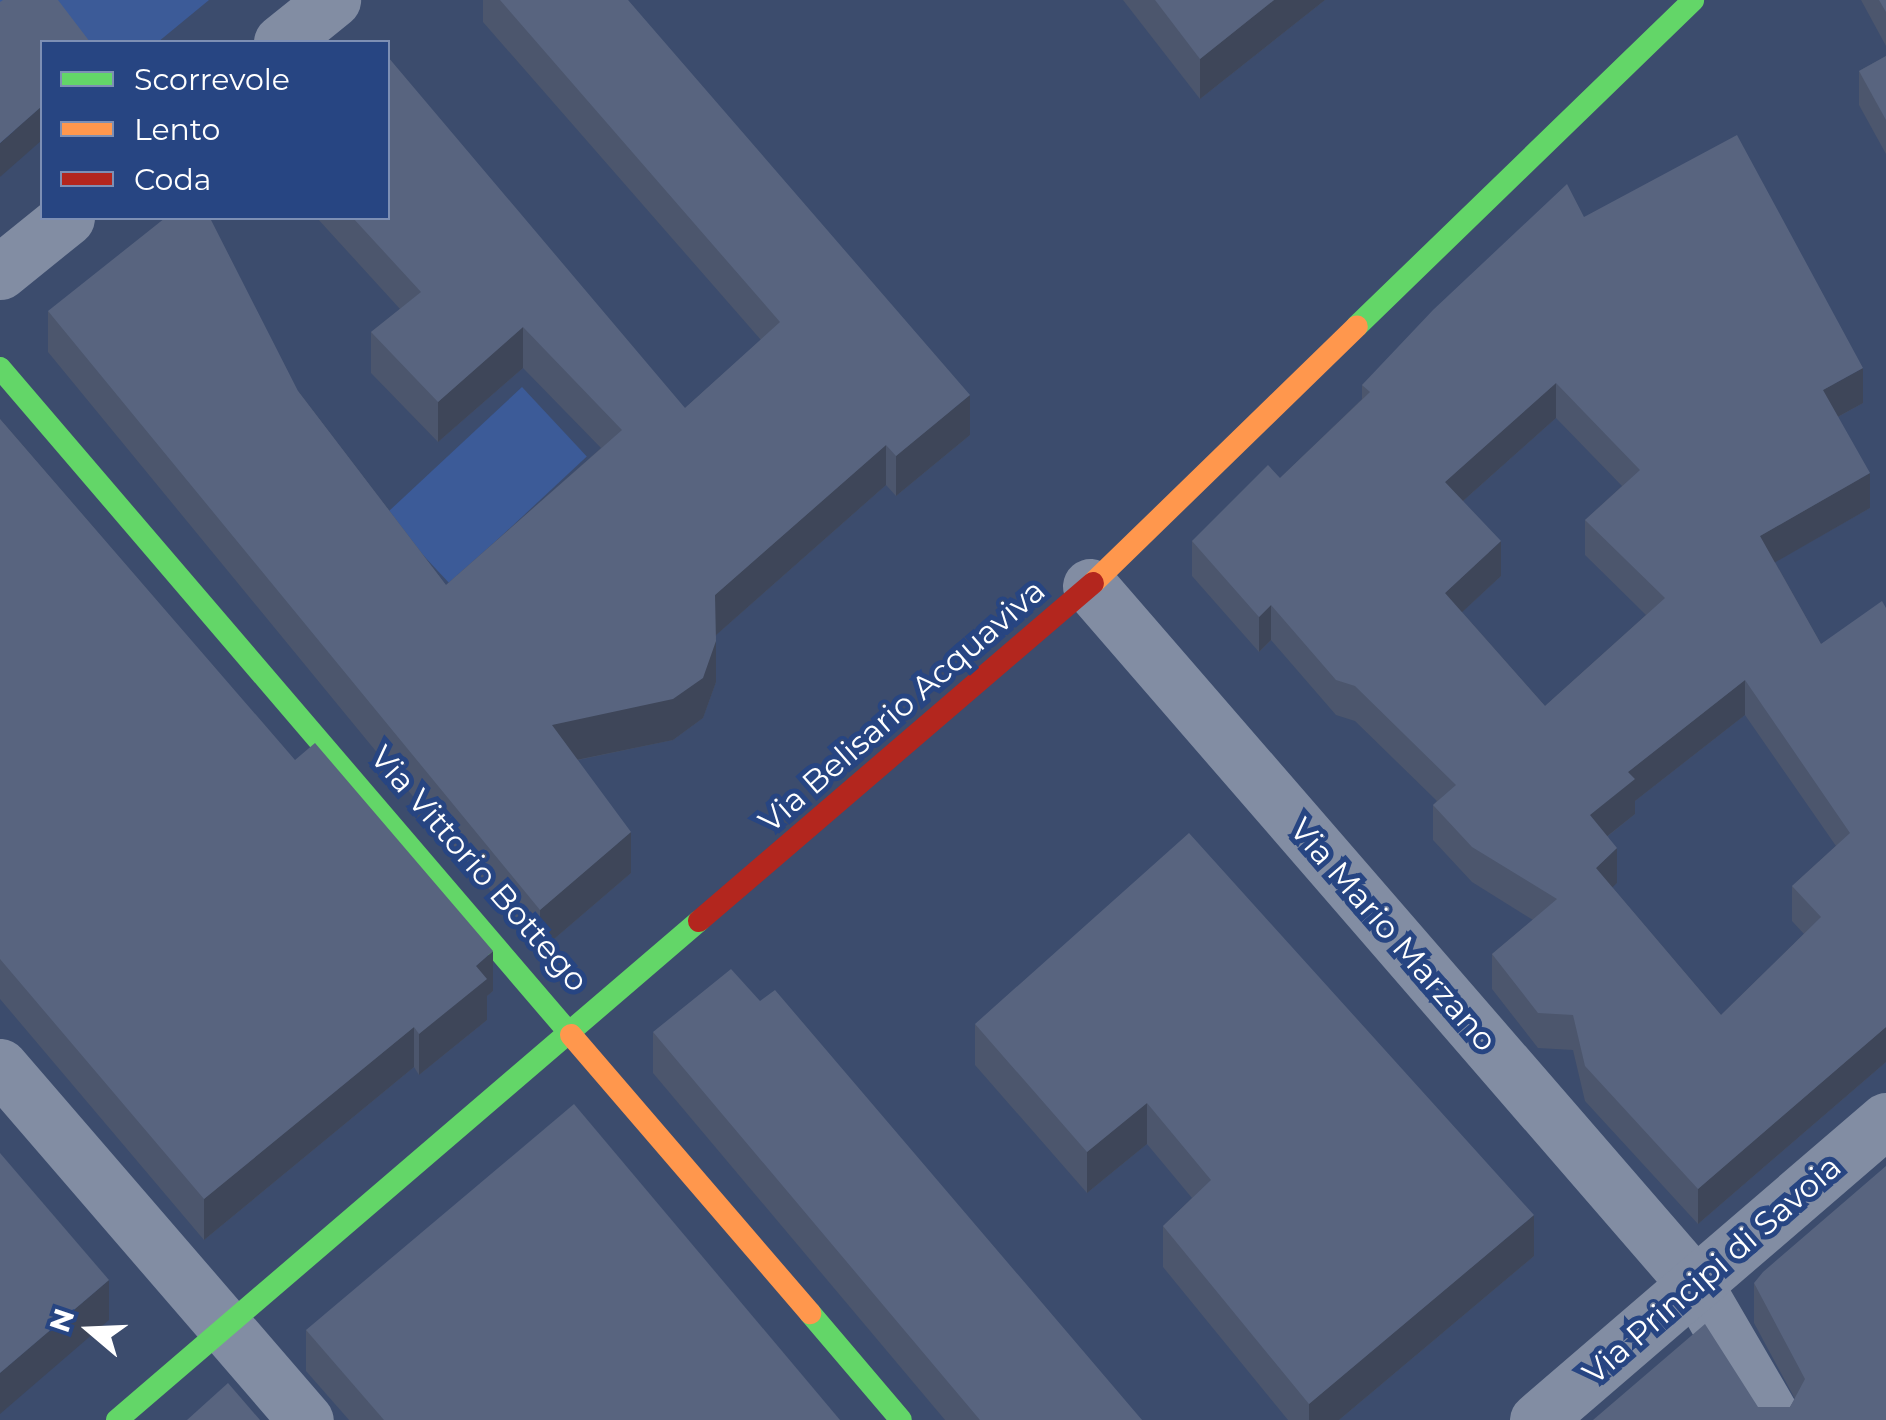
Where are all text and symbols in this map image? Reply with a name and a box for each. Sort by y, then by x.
legend [40,40,390,220]
text: Scorrevole [134,61,290,98]
text: Lento [134,111,220,148]
text: Coda [134,161,211,198]
street label: Via Belisario Acquaviva [751,571,1053,841]
street label: Via Vittorio Bottego [362,738,596,1000]
street label: Via Mario Marzano [1281,811,1505,1059]
street label: Via Principi di Savoia [1575,1148,1849,1392]
north arrow [40,1280,140,1380]
text: N [42,1304,81,1336]

